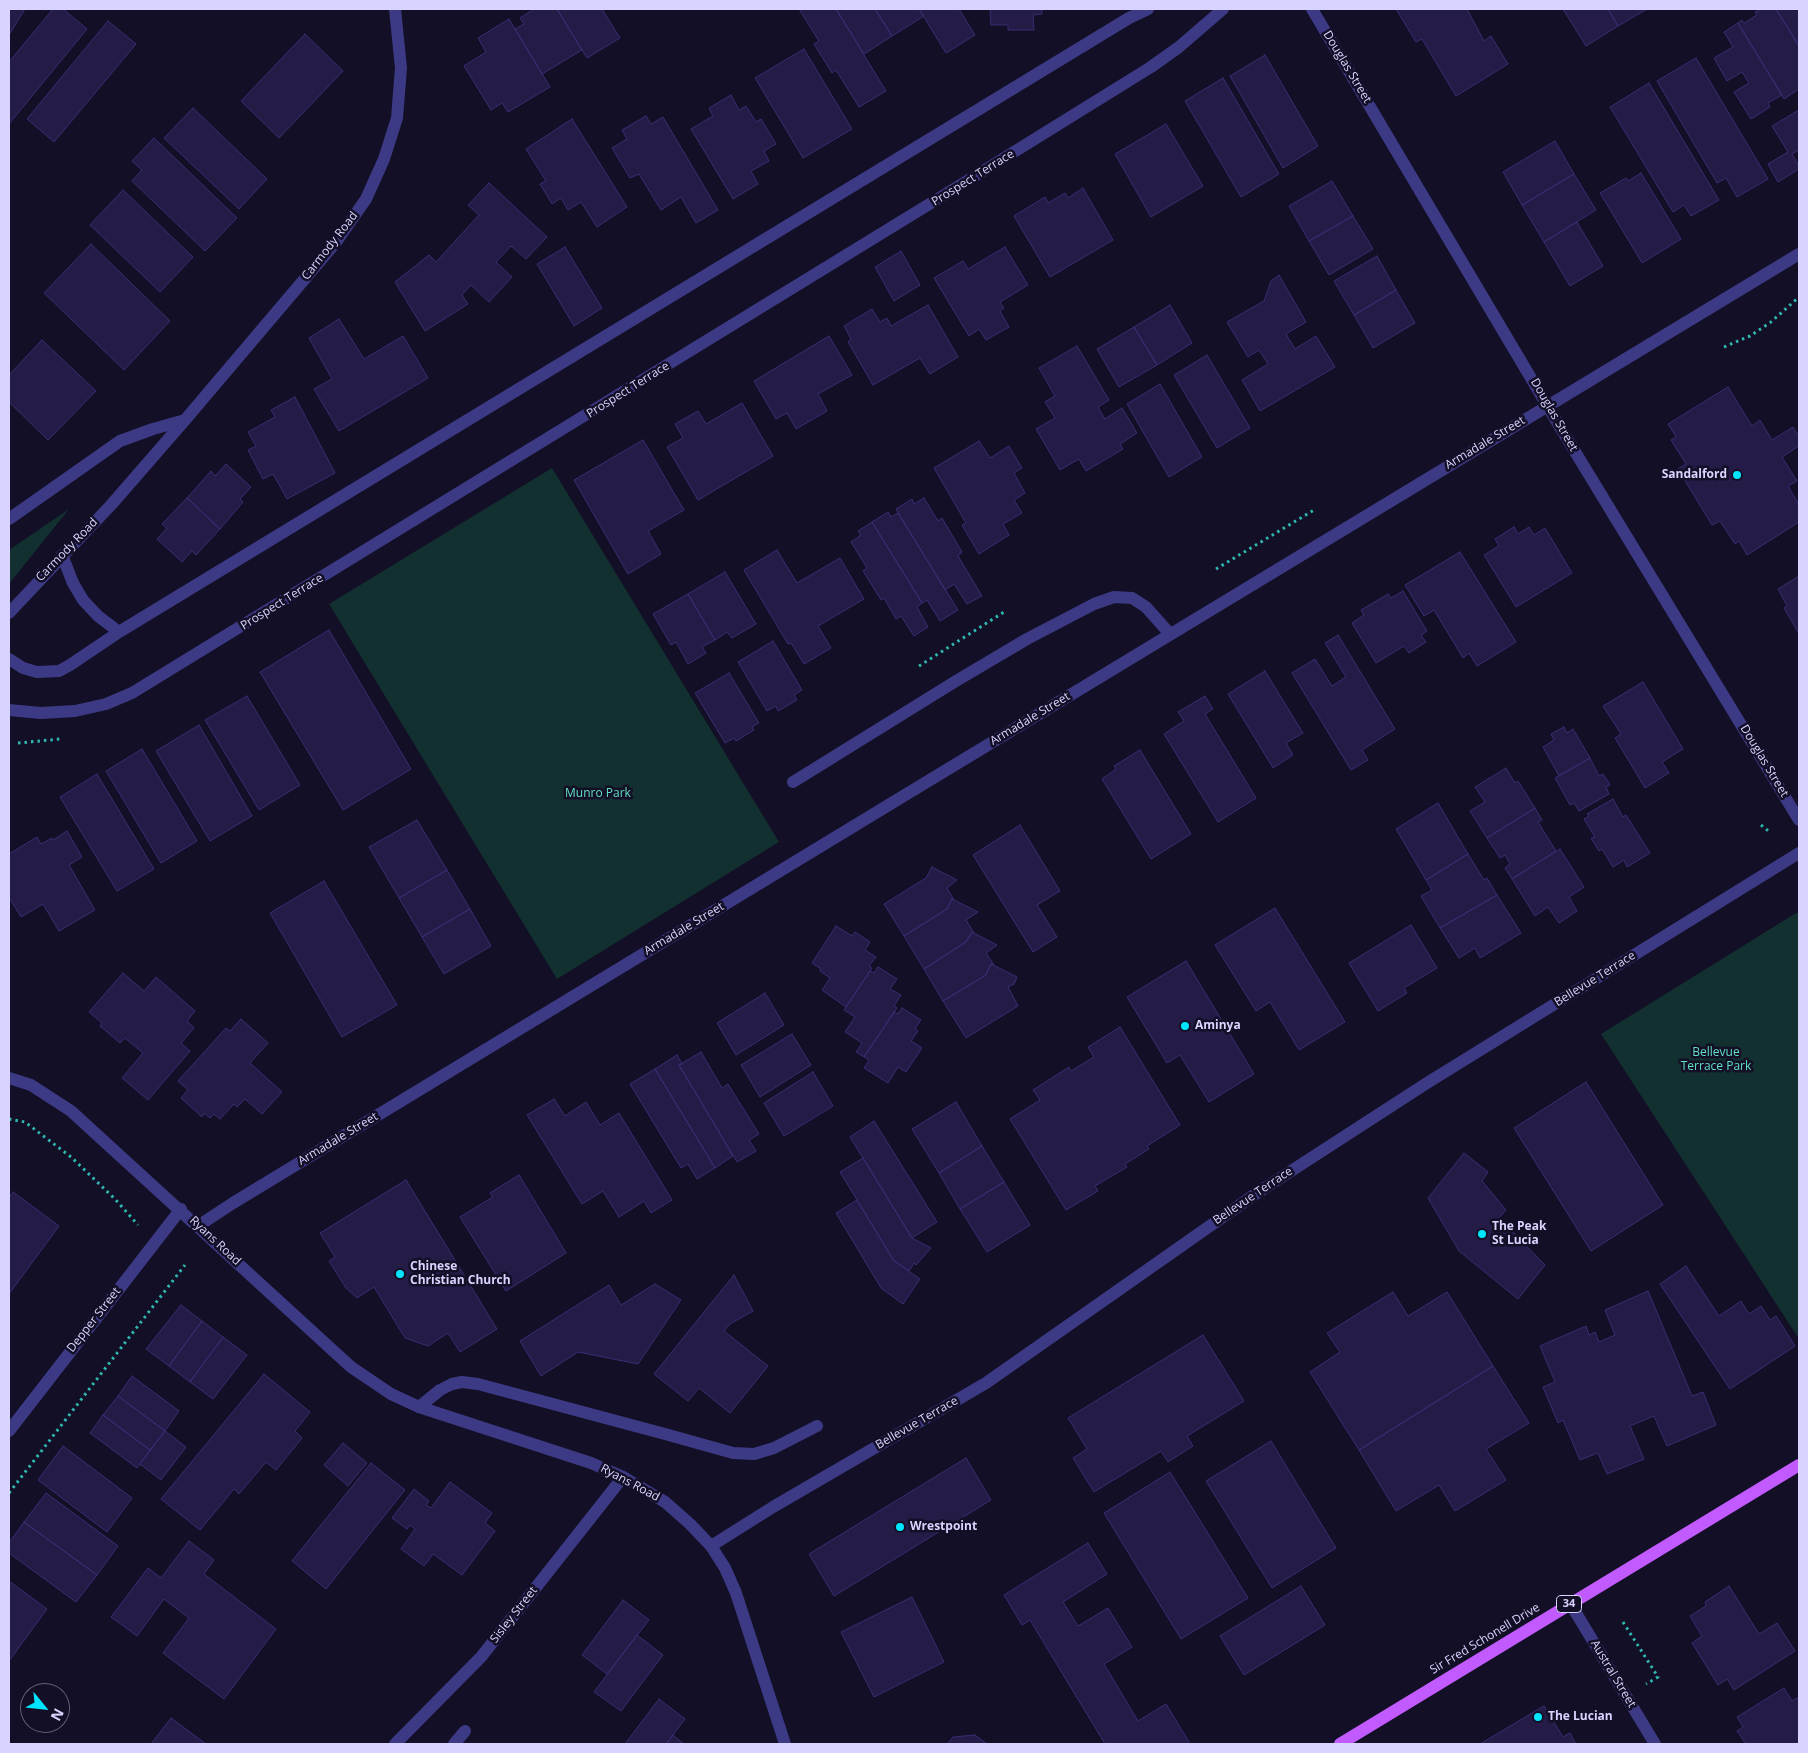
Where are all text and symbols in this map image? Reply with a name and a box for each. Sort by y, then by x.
street label: Douglas Street [1320,28,1374,106]
street label: Prospect Terrace [929,147,1017,209]
street label: Carmody Road [299,209,361,283]
street label: Prospect Terrace [584,359,672,421]
street label: Douglas Street [1527,376,1581,454]
street label: Armadale Street [1442,413,1528,473]
place label: Sandalford [1662,468,1727,482]
marker: Sandalford [1731,469,1743,481]
street label: Carmody Road [33,515,101,585]
street label: Prospect Terrace [238,571,326,633]
street label: Armadale Street [987,689,1073,749]
street label: Douglas Street [1737,722,1791,800]
park label: Munro Park [565,787,631,801]
street label: Armadale Street [641,899,727,959]
street label: Bellevue Terrace [1552,948,1638,1010]
place label: Aminya [1195,1019,1241,1033]
marker: Aminya [1179,1020,1191,1032]
park label: Bellevue Terrace Park [1681,1046,1751,1074]
street label: Armadale Street [295,1109,381,1169]
street label: Bellevue Terrace [1211,1164,1295,1228]
street label: Ryans Road [186,1214,244,1268]
place label: The Peak St Lucia [1492,1220,1546,1248]
marker: The Peak St Lucia [1476,1228,1488,1240]
place label: Chinese Christian Church [410,1260,511,1288]
marker: Chinese Christian Church [394,1268,406,1280]
street label: Depper Street [64,1285,124,1355]
street label: Bellevue Terrace [873,1394,961,1452]
street label: Ryans Road [598,1461,662,1505]
place label: Wrestpoint [910,1520,977,1534]
marker: Wrestpoint [894,1521,906,1533]
street label: Sisley Street [487,1584,541,1646]
road number: 34 [1556,1596,1582,1612]
street label: Sir Fred Schonell Drive [1428,1601,1542,1677]
street label: Austral Street [1587,1638,1639,1710]
north arrow [20,1683,70,1733]
text: N [47,1705,69,1724]
place label: The Lucian [1548,1710,1613,1724]
marker: The Lucian [1532,1711,1544,1723]

